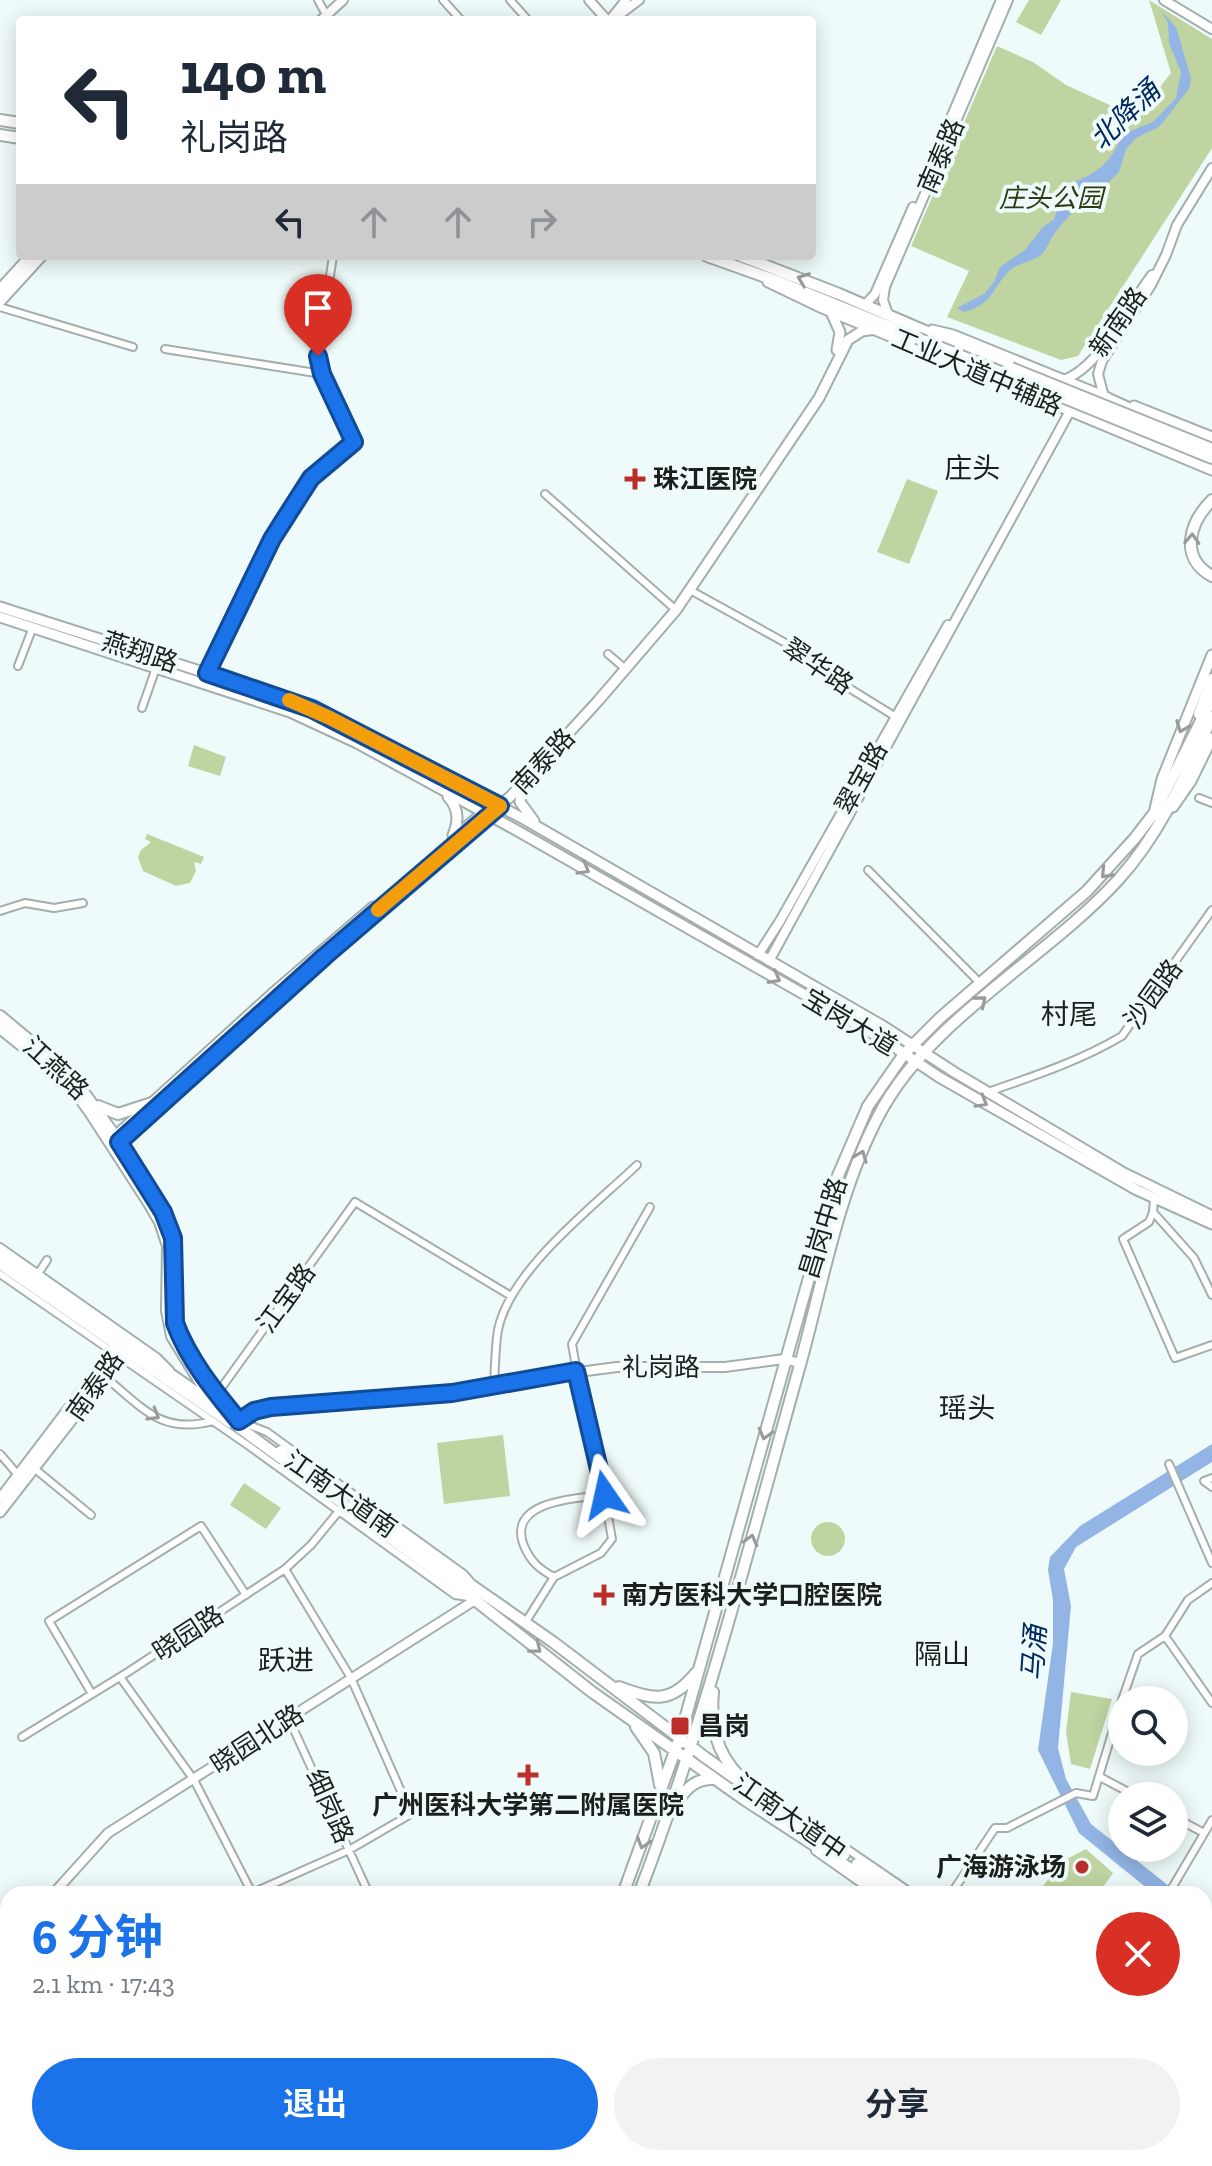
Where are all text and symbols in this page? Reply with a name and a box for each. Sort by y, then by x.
text: 140 m [180,40,326,107]
icon: left [48,48,152,152]
water label: 北降涌 [1083,72,1169,156]
street label: 南泰路 [911,114,971,198]
text: 礼岗路 [180,116,288,159]
park label: 庄头公园 [999,182,1107,214]
icon: left [268,200,312,244]
icon: ahead [352,200,396,244]
icon: ahead [436,200,480,244]
icon: right [520,200,564,244]
one-way arrow [797,272,811,289]
pin [284,274,352,356]
street label: 新南路 [1083,281,1153,363]
icon: arrive [296,286,340,330]
street label: 工业大道中辅路 [887,322,1067,422]
district label: 庄头 [944,452,1000,485]
place label: 珠江医院 [653,463,757,495]
marker: 珠江医院 [624,468,646,490]
one-way arrow [1184,533,1201,545]
street label: 燕翔路 [98,625,182,679]
street label: 翠华路 [777,631,859,701]
one-way arrow [1175,719,1192,733]
street label: 南泰路 [505,722,581,800]
street label: 翠宝路 [828,736,894,820]
one-way arrow [575,859,590,875]
one-way arrow [1101,863,1115,878]
street label: 沙园路 [1117,953,1189,1035]
one-way arrow [766,969,781,984]
street label: 宝岗大道 [797,981,903,1063]
one-way arrow [972,996,987,1011]
district label: 村尾 [1041,998,1097,1031]
street label: 江燕路 [17,1030,95,1106]
one-way arrow [974,1092,988,1108]
one-way arrow [851,1150,868,1164]
street label: 昌岗中路 [792,1174,854,1282]
street label: 江宝路 [250,1257,322,1339]
street label: 南泰路 [60,1345,130,1427]
street label: 礼岗路 [622,1351,700,1383]
district label: 瑶头 [939,1392,995,1425]
one-way arrow [145,1405,160,1421]
one-way arrow [757,1427,774,1441]
street label: 江南大道南 [279,1444,403,1544]
position arrow [563,1453,647,1537]
one-way arrow [742,1534,759,1548]
place label: 南方医科大学口腔医院 [622,1579,882,1611]
marker: 南方医科大学口腔医院 [593,1584,615,1606]
street label: 晓园路 [147,1598,229,1668]
water label: 马涌 [1016,1621,1053,1682]
district label: 隔山 [914,1638,970,1671]
one-way arrow [527,1639,542,1653]
district label: 跃进 [258,1644,314,1677]
map controls [1108,1686,1188,1862]
button: search [1108,1686,1188,1766]
street label: 晓园北路 [205,1697,309,1781]
place label: 昌岗 [698,1710,750,1742]
marker: 昌岗 [669,1715,691,1737]
street label: 细岗路 [300,1764,360,1848]
marker: 广州医科大学第二附属医院 [517,1764,539,1786]
street label: 江南大道中 [728,1767,852,1867]
button: layers [1108,1782,1188,1862]
place label: 广州医科大学第二附属医院 [372,1789,684,1821]
one-way arrow [636,1836,652,1849]
place label: 广海游泳场 [936,1851,1066,1883]
marker: 广海游泳场 [1073,1858,1091,1876]
text: 6 分钟 [32,1909,163,1966]
button: close [1096,1912,1180,1996]
text: 2.1 km · 17:43 [32,1968,175,2000]
button: 退出 [32,2058,598,2150]
button: 分享 [614,2058,1180,2150]

